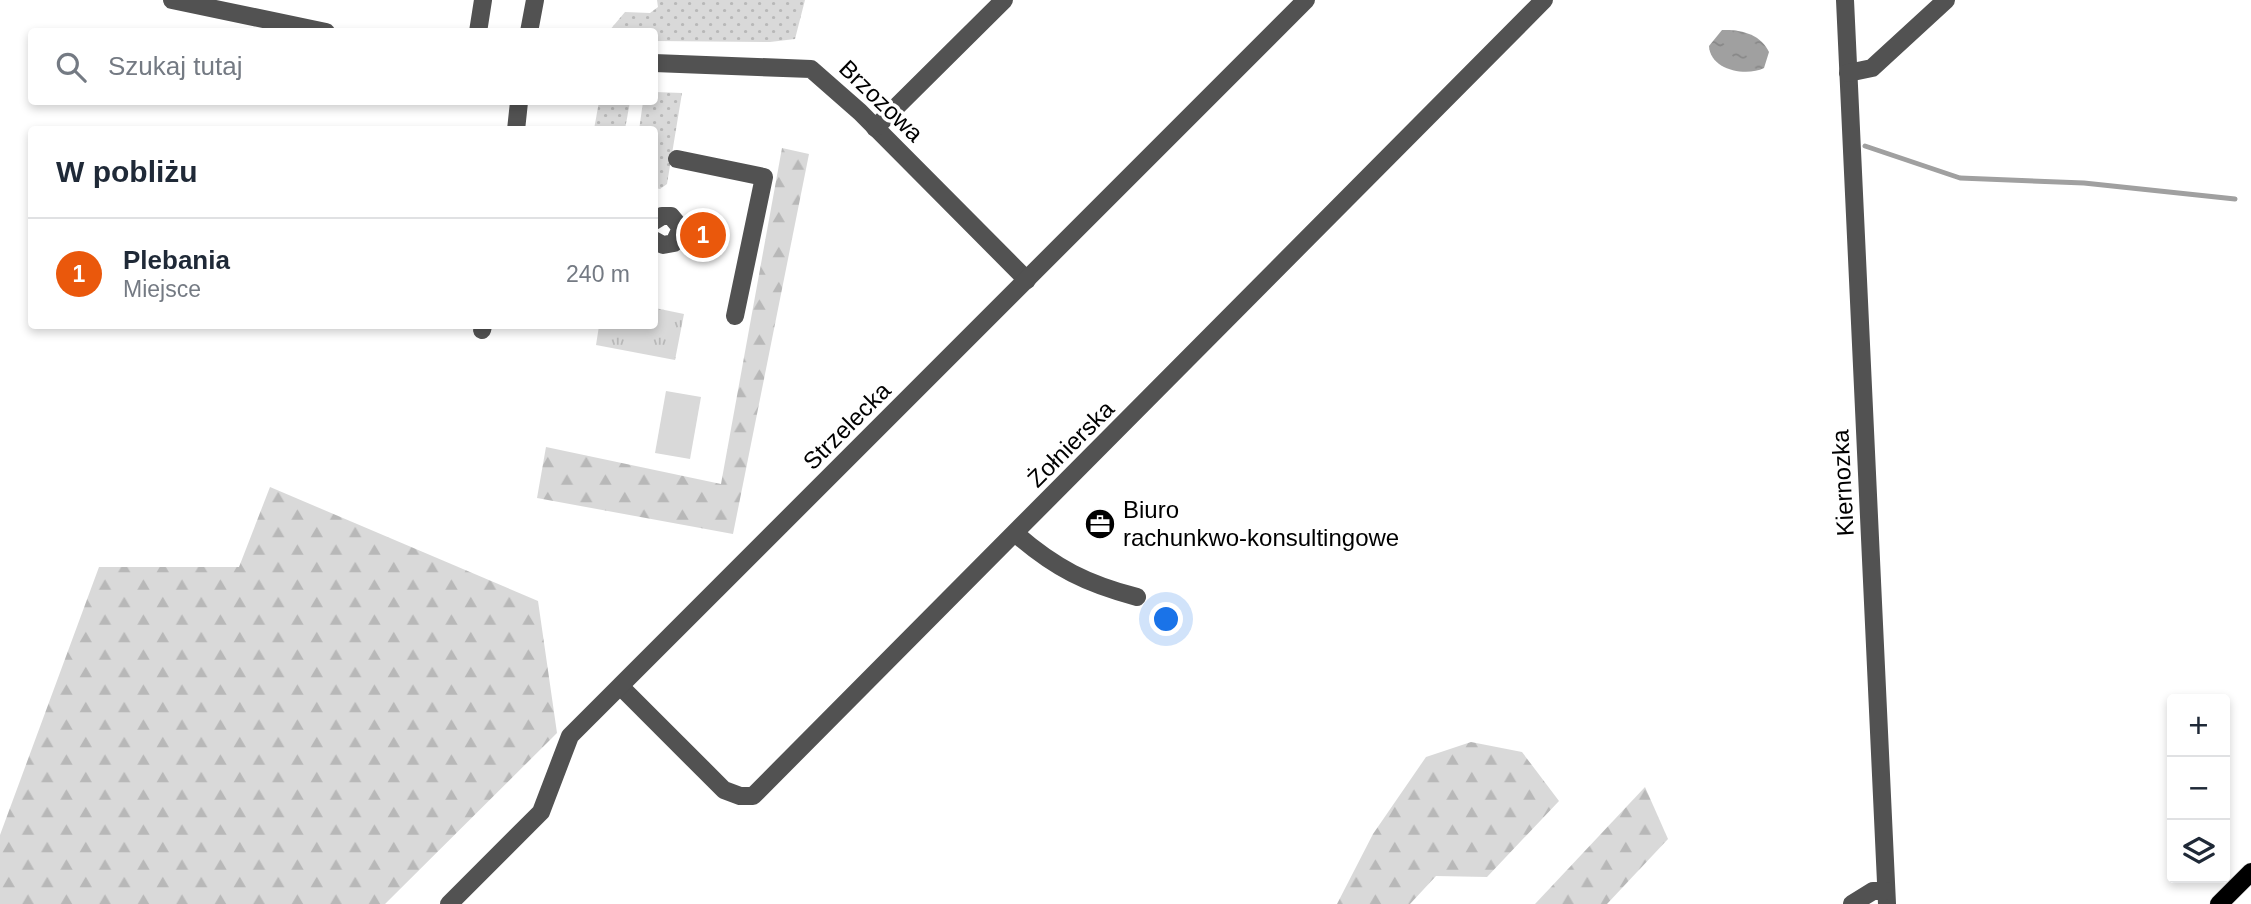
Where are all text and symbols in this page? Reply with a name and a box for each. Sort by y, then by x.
search box [28,28,658,105]
icon: search [52,48,90,86]
text: Szukaj tutaj [108,51,242,81]
street label: Brzozowa [834,54,929,147]
text: W pobliżu [56,155,198,188]
pin: 1 [680,209,726,261]
text: Plebania [123,245,230,275]
text: 1 [73,261,85,287]
text: 240 m [566,261,630,287]
text: Miejsce [123,276,201,302]
street label: Strzelecka [797,376,896,475]
street label: Żołnierska [1022,395,1120,492]
street label: Kiernozka [1826,428,1859,537]
place label: Biuro rachunkwo-konsultingowe [1123,496,1399,551]
office icon: Biuro rachunkwo-konsultingowe [1083,507,1117,541]
your location [1149,602,1183,636]
map controls [2167,694,2230,883]
button: + [2167,694,2230,757]
button: − [2167,757,2230,820]
button: layers [2167,820,2230,883]

